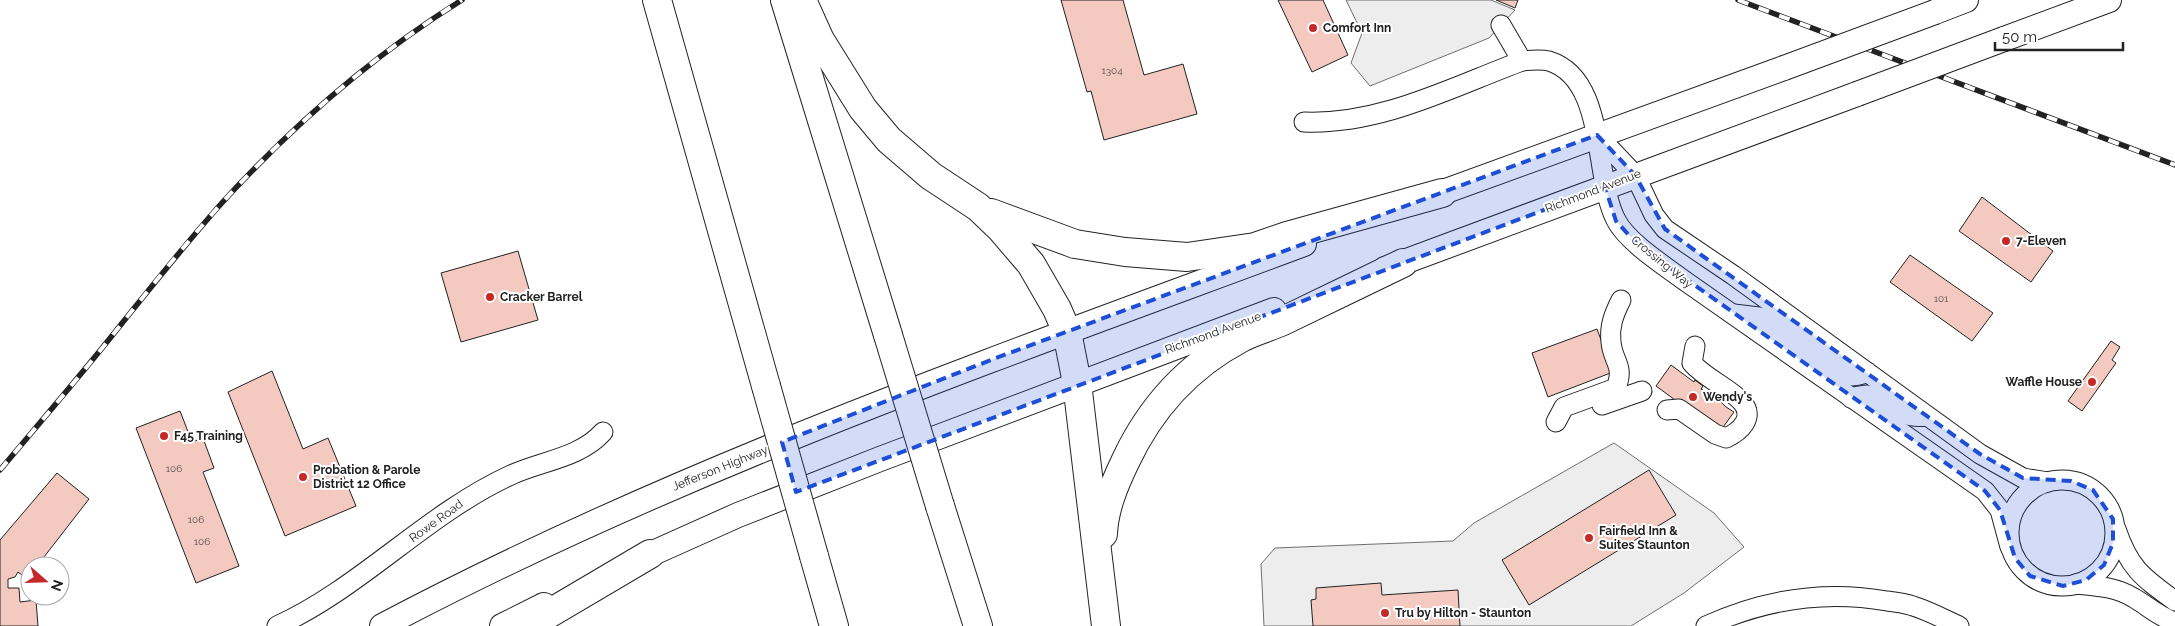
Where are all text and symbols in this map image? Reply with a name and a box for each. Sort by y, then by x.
scale bar [1995,20,2122,52]
place label: Comfort Inn [1323,21,1391,35]
marker: Comfort Inn [1307,22,1319,34]
text: 50 m [2002,28,2037,46]
house number: 1304 [1101,65,1123,76]
street label: Richmond Avenue [1543,166,1643,216]
street label: Crossing Way [1628,233,1696,291]
place label: 7-Eleven [2016,234,2066,248]
marker: 7-Eleven [2000,235,2012,247]
place label: Cracker Barrel [500,290,583,304]
marker: Cracker Barrel [484,291,496,303]
house number: 101 [1934,293,1949,304]
street label: Richmond Avenue [1163,309,1263,357]
place label: Waffle House [2005,375,2082,389]
marker: Waffle House [2086,376,2098,388]
place label: Wendy's [1703,390,1752,404]
marker: Wendy's [1687,391,1699,403]
place label: F45 Training [174,429,243,443]
marker: F45 Training [158,430,170,442]
street label: Jefferson Highway [670,442,770,494]
house number: 106 [166,463,182,474]
place label: Probation & Parole District 12 Office [313,463,420,491]
marker: Probation & Parole District 12 Office [297,471,309,483]
street label: Rowe Road [406,497,466,545]
house number: 106 [188,514,204,525]
place label: Fairfield Inn & Suites Staunton [1599,524,1690,552]
marker: Fairfield Inn & Suites Staunton [1583,532,1595,544]
house number: 106 [194,536,210,547]
north arrow [20,556,70,606]
text: N [48,578,67,593]
place label: Tru by Hilton - Staunton [1395,606,1531,620]
marker: Tru by Hilton - Staunton [1379,607,1391,619]

